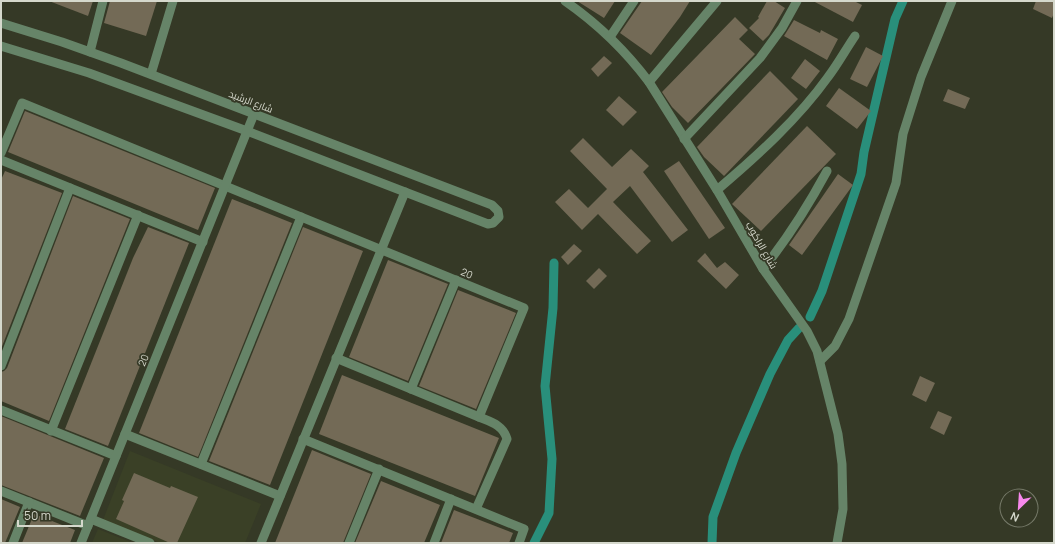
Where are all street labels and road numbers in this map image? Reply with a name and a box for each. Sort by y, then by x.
street label: شارع الرشيد [227,86,275,116]
street label: شارع الراكوب [743,219,781,271]
street label: 20 [459,264,475,282]
street label: 20 [134,352,152,368]

